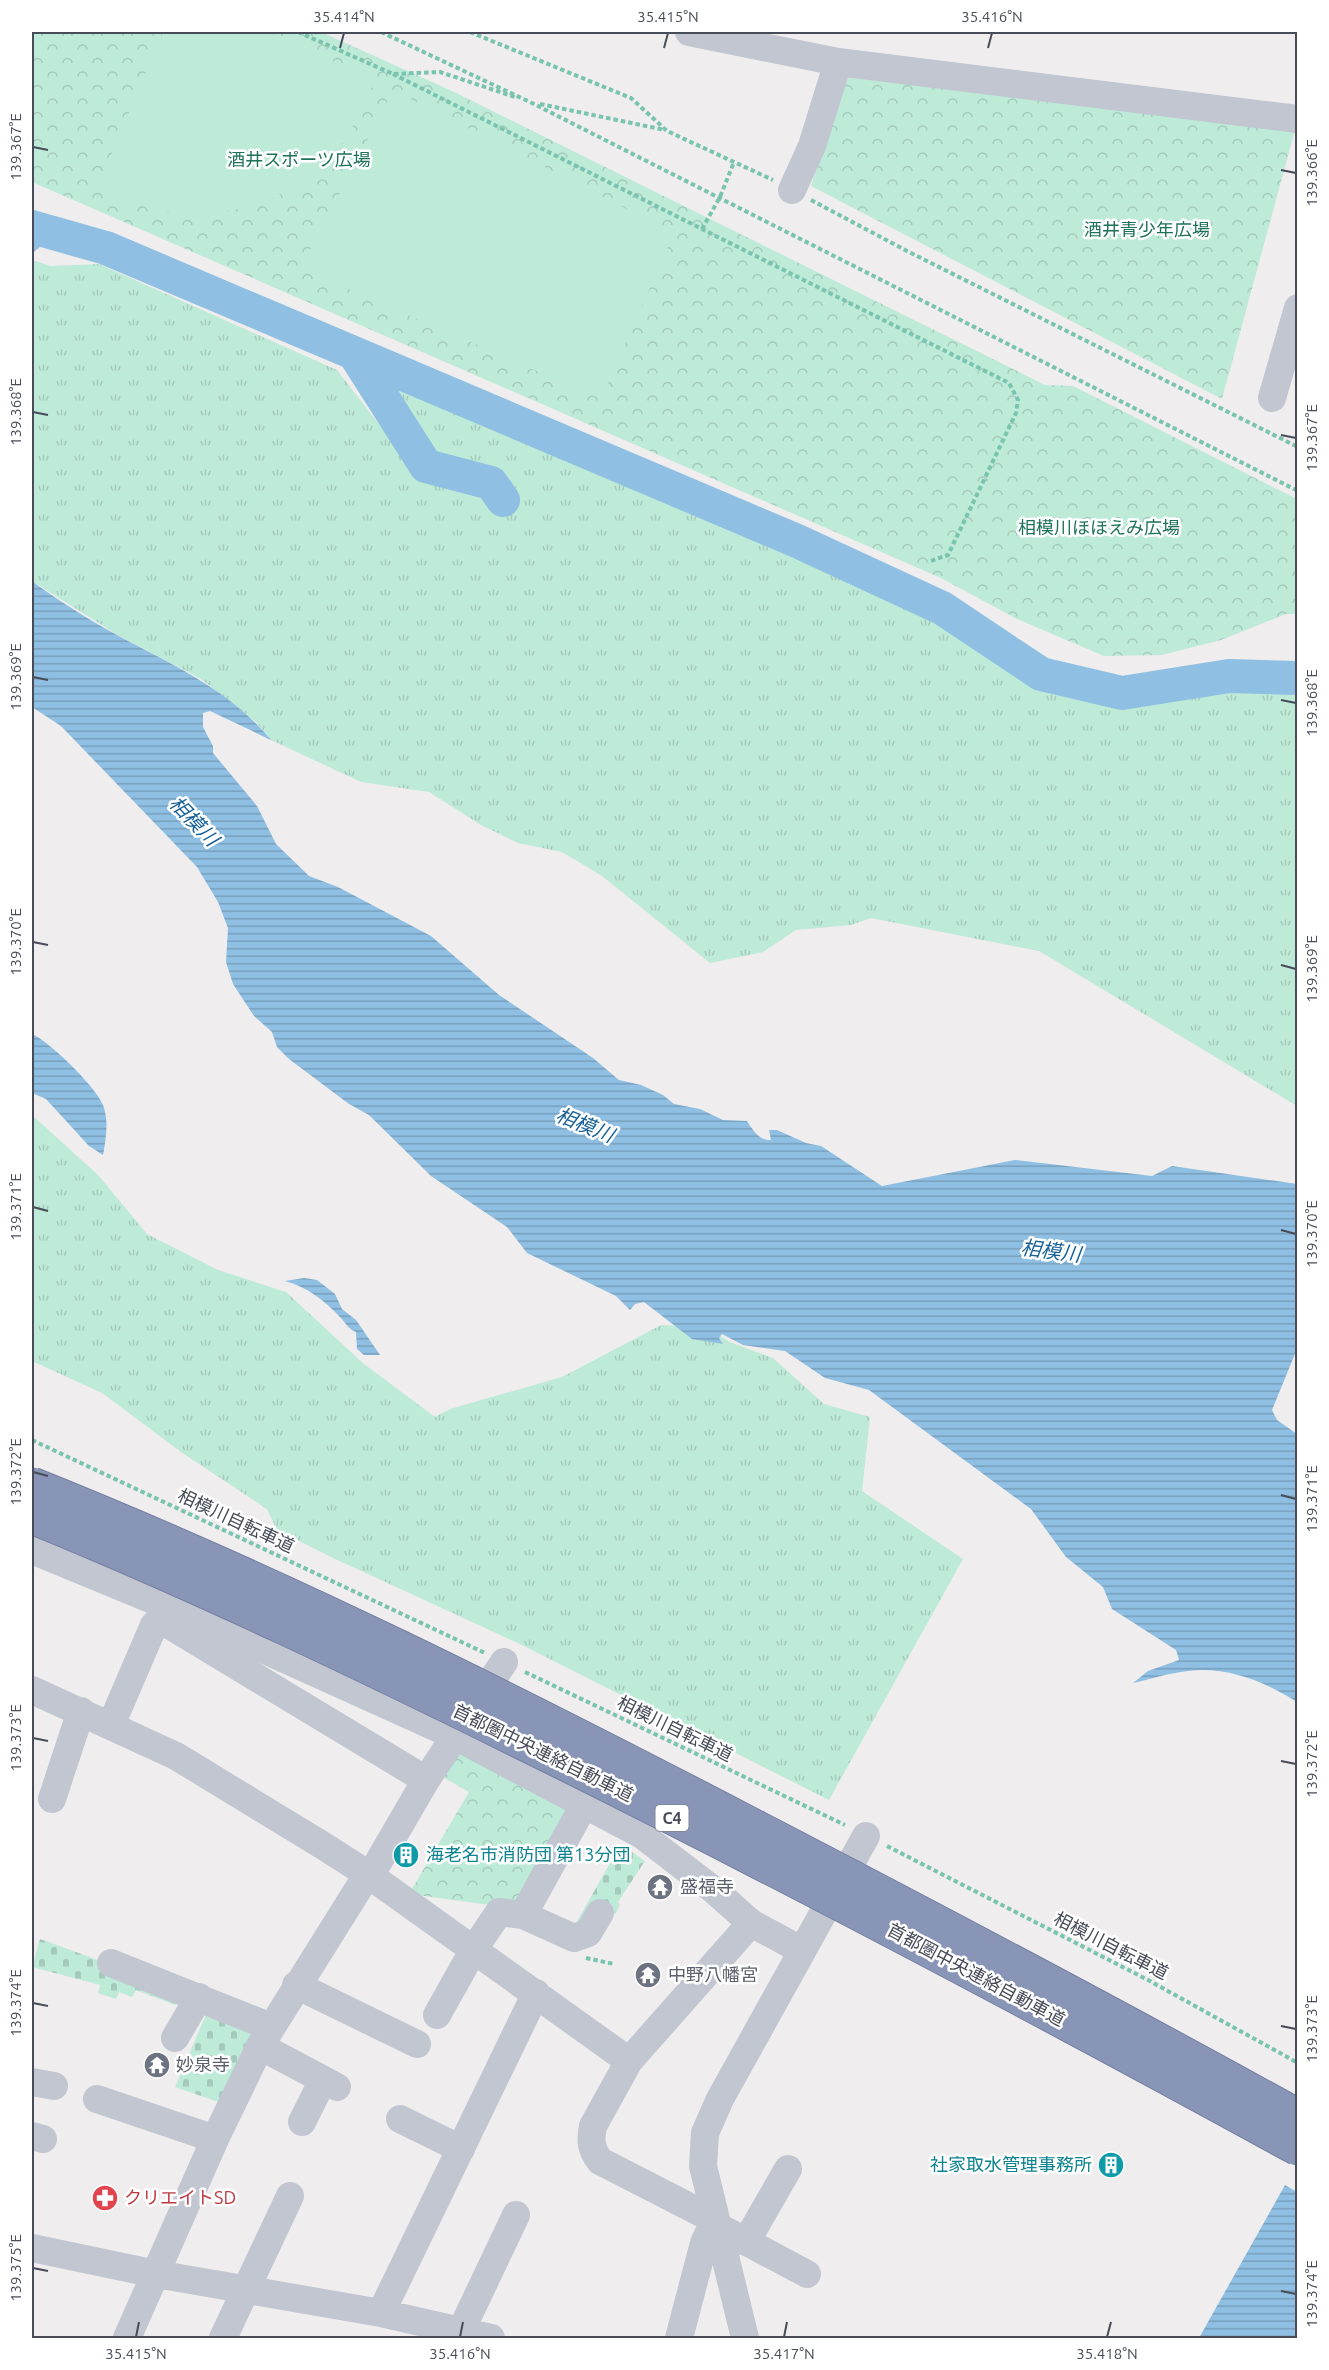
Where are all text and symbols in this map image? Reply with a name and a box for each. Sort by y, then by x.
text: 35.414°N [313,8,375,25]
text: 35.415°N [637,8,699,25]
text: 35.416°N [961,8,1023,25]
text: 139.367°E [7,113,24,181]
text: 139.366°E [1303,139,1320,207]
park label: 酒井スポーツ広場 [227,149,371,169]
park label: 酒井青少年広場 [1084,219,1210,239]
text: 139.368°E [7,378,24,446]
text: 139.367°E [1303,404,1320,472]
park label: 相模川ほほえみ広場 [1018,517,1180,537]
text: 139.369°E [7,643,24,711]
text: 139.368°E [1303,669,1320,737]
water label: 相模川 [165,791,225,852]
text: 139.370°E [7,908,24,976]
text: 139.369°E [1303,935,1320,1003]
water label: 相模川 [553,1103,619,1147]
text: 139.371°E [7,1173,24,1241]
text: 139.370°E [1303,1200,1320,1268]
water label: 相模川 [1020,1235,1084,1266]
text: 139.372°E [7,1438,24,1506]
text: 139.371°E [1303,1465,1320,1533]
street label: 相模川自転車道 [175,1484,298,1556]
street label: 相模川自転車道 [614,1691,736,1765]
street label: 首都圏中央連絡自動車道 [450,1700,637,1804]
text: 139.373°E [7,1704,24,1772]
text: 139.372°E [1303,1730,1320,1798]
road number: C4 [656,1805,688,1831]
building icon: 海老名市消防団 第13分団 [391,1840,421,1870]
place label: 海老名市消防団 第13分団 [426,1844,630,1864]
temple icon: 盛福寺 [645,1872,675,1902]
place label: 盛福寺 [680,1876,734,1896]
street label: 相模川自転車道 [1051,1908,1172,1983]
street label: 首都圏中央連絡自動車道 [884,1919,1069,2029]
temple icon: 中野八幡宮 [633,1960,663,1990]
place label: 中野八幡宮 [668,1964,758,1984]
text: 139.374°E [7,1969,24,2037]
text: 139.373°E [1303,1995,1320,2063]
temple icon: 妙泉寺 [142,2050,172,2080]
place label: 妙泉寺 [176,2054,230,2074]
building icon: 社家取水管理事務所 [1096,2150,1126,2180]
place label: 社家取水管理事務所 [930,2154,1092,2174]
pharmacy icon: クリエイトSD [90,2183,120,2213]
place label: クリエイトSD [124,2187,236,2207]
text: 139.375°E [7,2234,24,2302]
text: 139.374°E [1303,2260,1320,2328]
text: 35.415°N [105,2345,167,2362]
text: 35.416°N [429,2345,491,2362]
text: 35.417°N [753,2345,815,2362]
text: 35.418°N [1076,2345,1138,2362]

